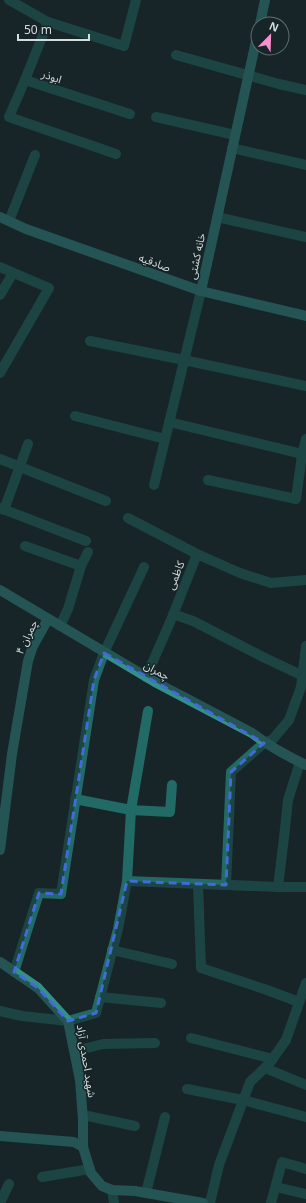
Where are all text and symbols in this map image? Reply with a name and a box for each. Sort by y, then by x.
scale bar [18,16,89,42]
north arrow [250,16,290,56]
text: N [267,18,281,35]
text: 50 m [24,21,52,38]
street label: ابوذر [39,65,64,86]
street label: خانه کشتی [184,231,208,281]
street label: صادقیه [137,249,173,275]
street label: کاظمی [162,558,188,592]
street label: چمران ۴ [12,617,42,657]
street label: چمران [141,657,173,684]
street label: شهید احمدی آزاد [74,1023,100,1099]

